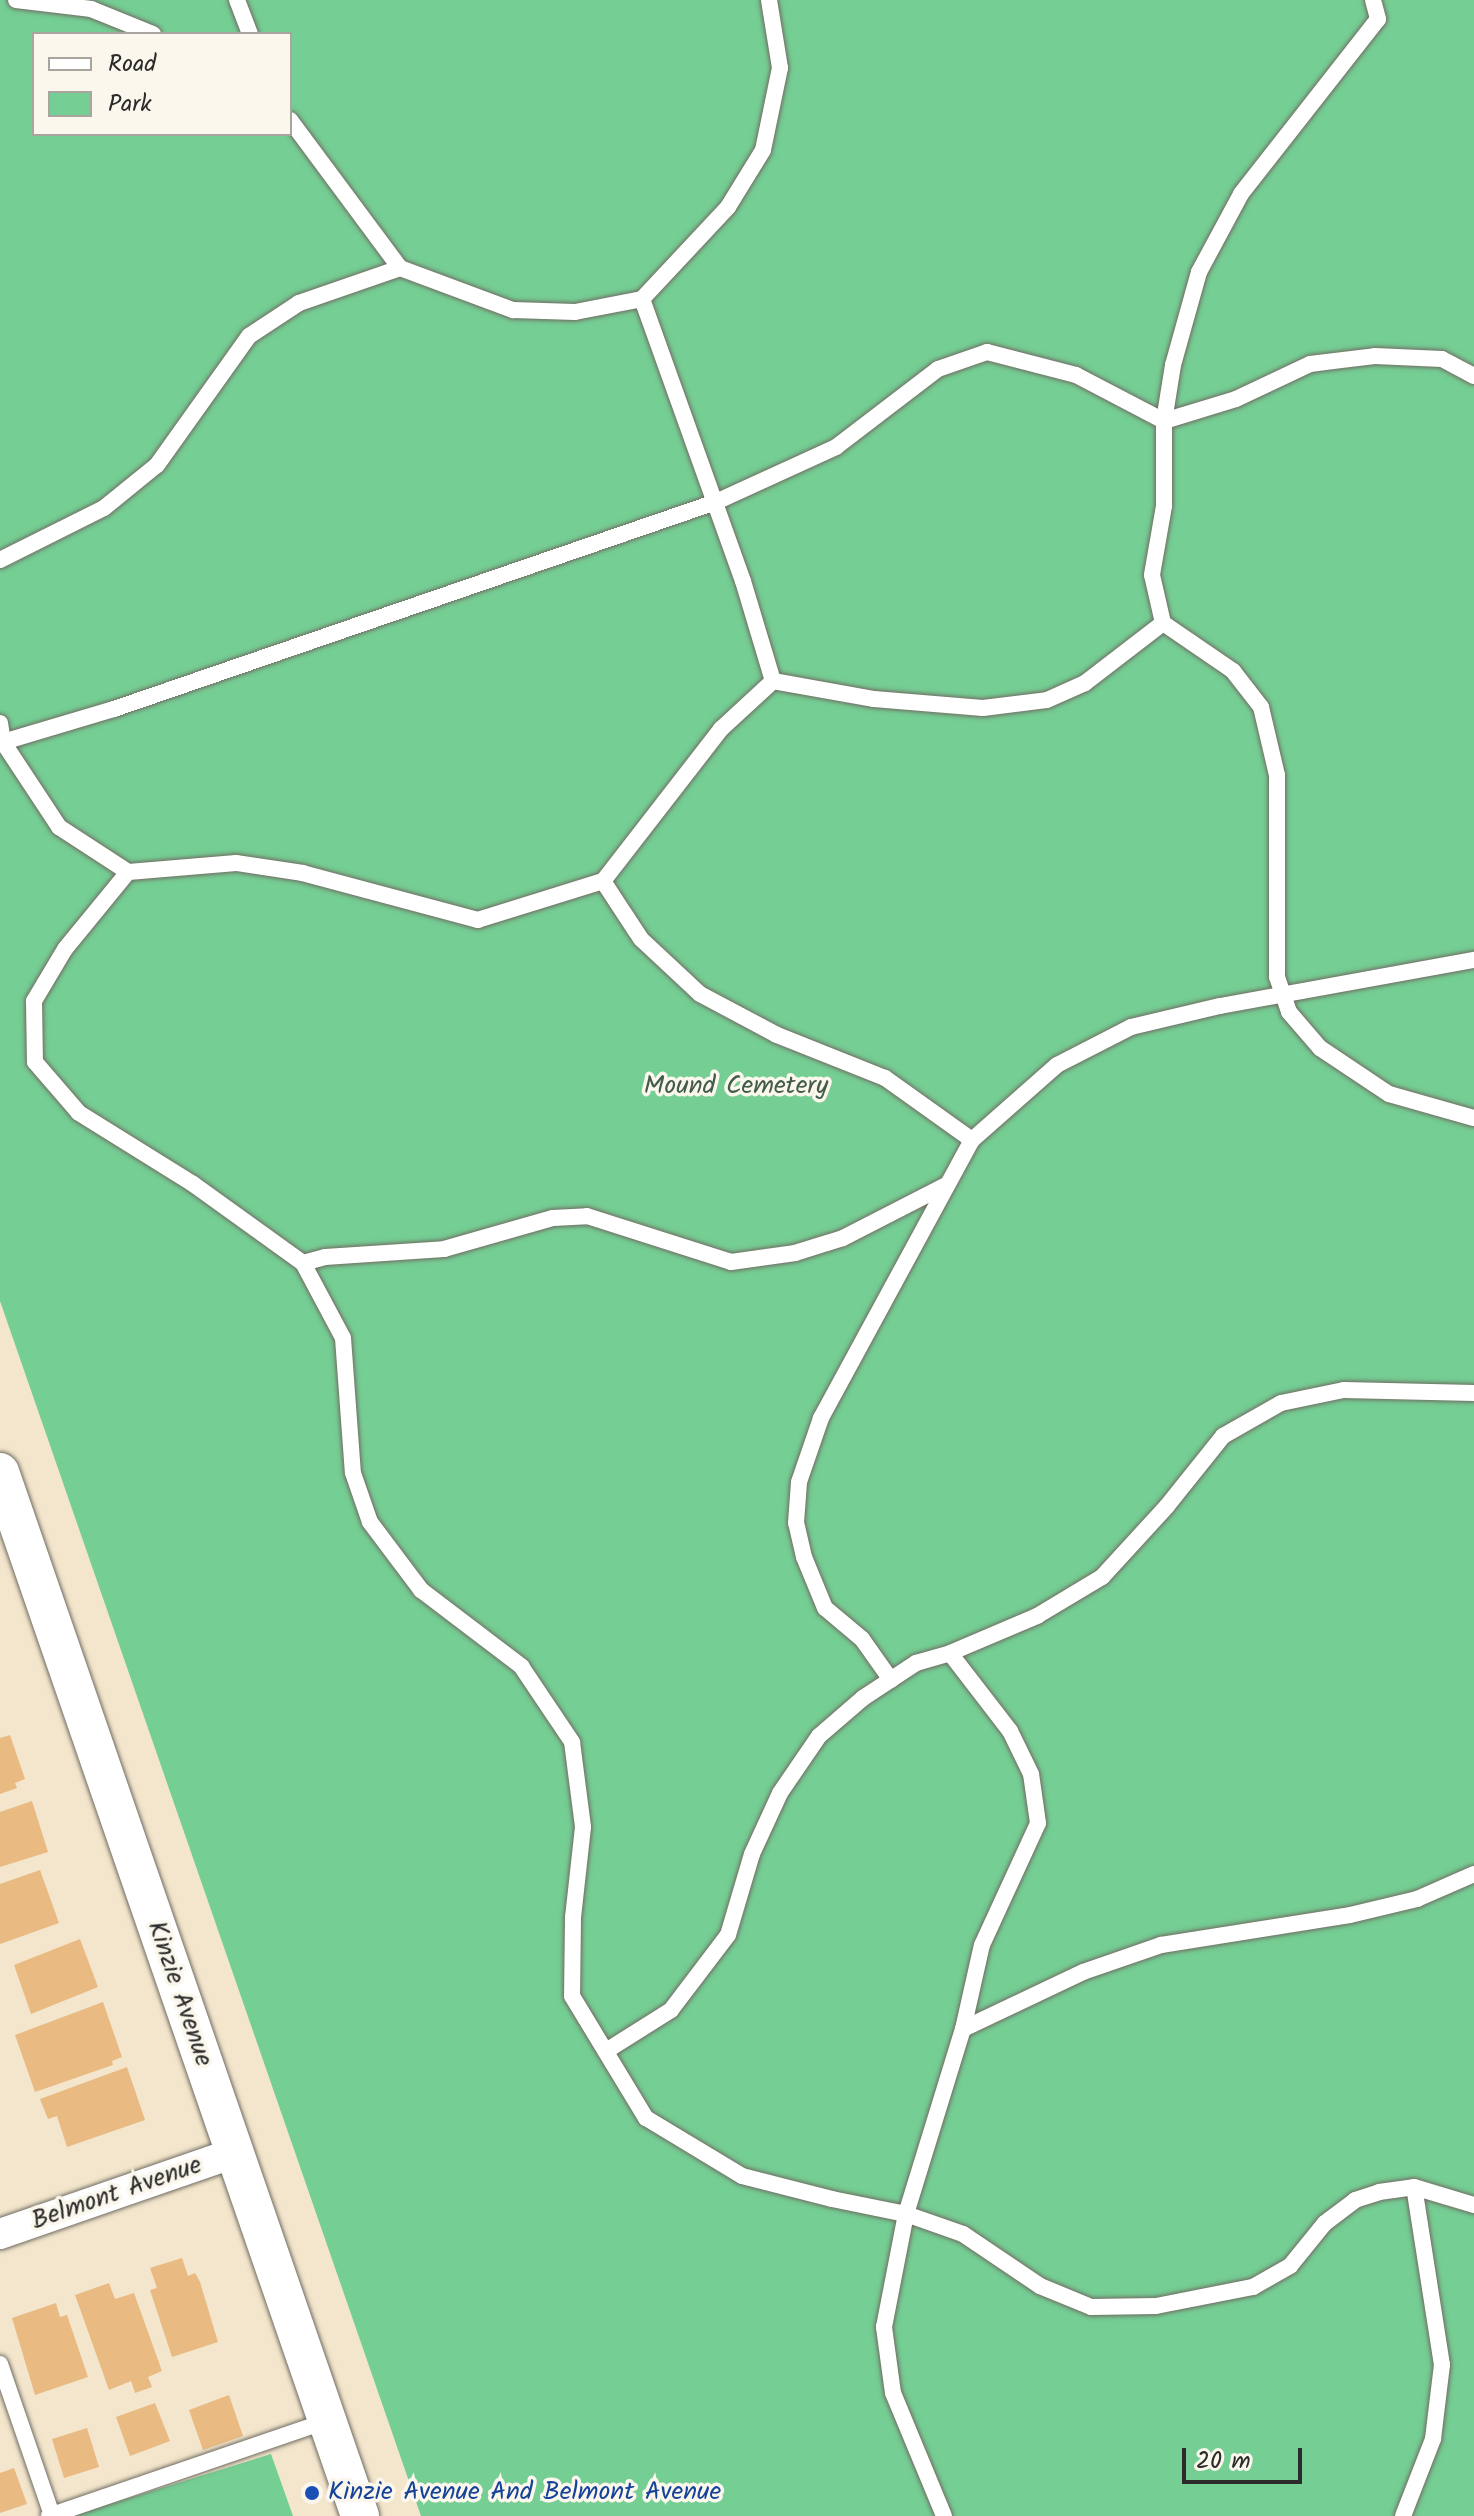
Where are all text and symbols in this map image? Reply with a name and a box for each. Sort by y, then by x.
legend [32,32,292,136]
text: Road [108,45,156,84]
text: Park [108,85,152,124]
park label: Mound Cemetery [644,1071,828,1103]
street label: Kinzie Avenue [140,1917,218,2071]
street label: Belmont Avenue [28,2150,206,2238]
scale bar [1186,2432,1306,2482]
text: 20 m [1196,2442,1251,2481]
place label: Kinzie Avenue And Belmont Avenue [328,2477,721,2509]
marker: Kinzie Avenue And Belmont Avenue [303,2484,321,2502]

